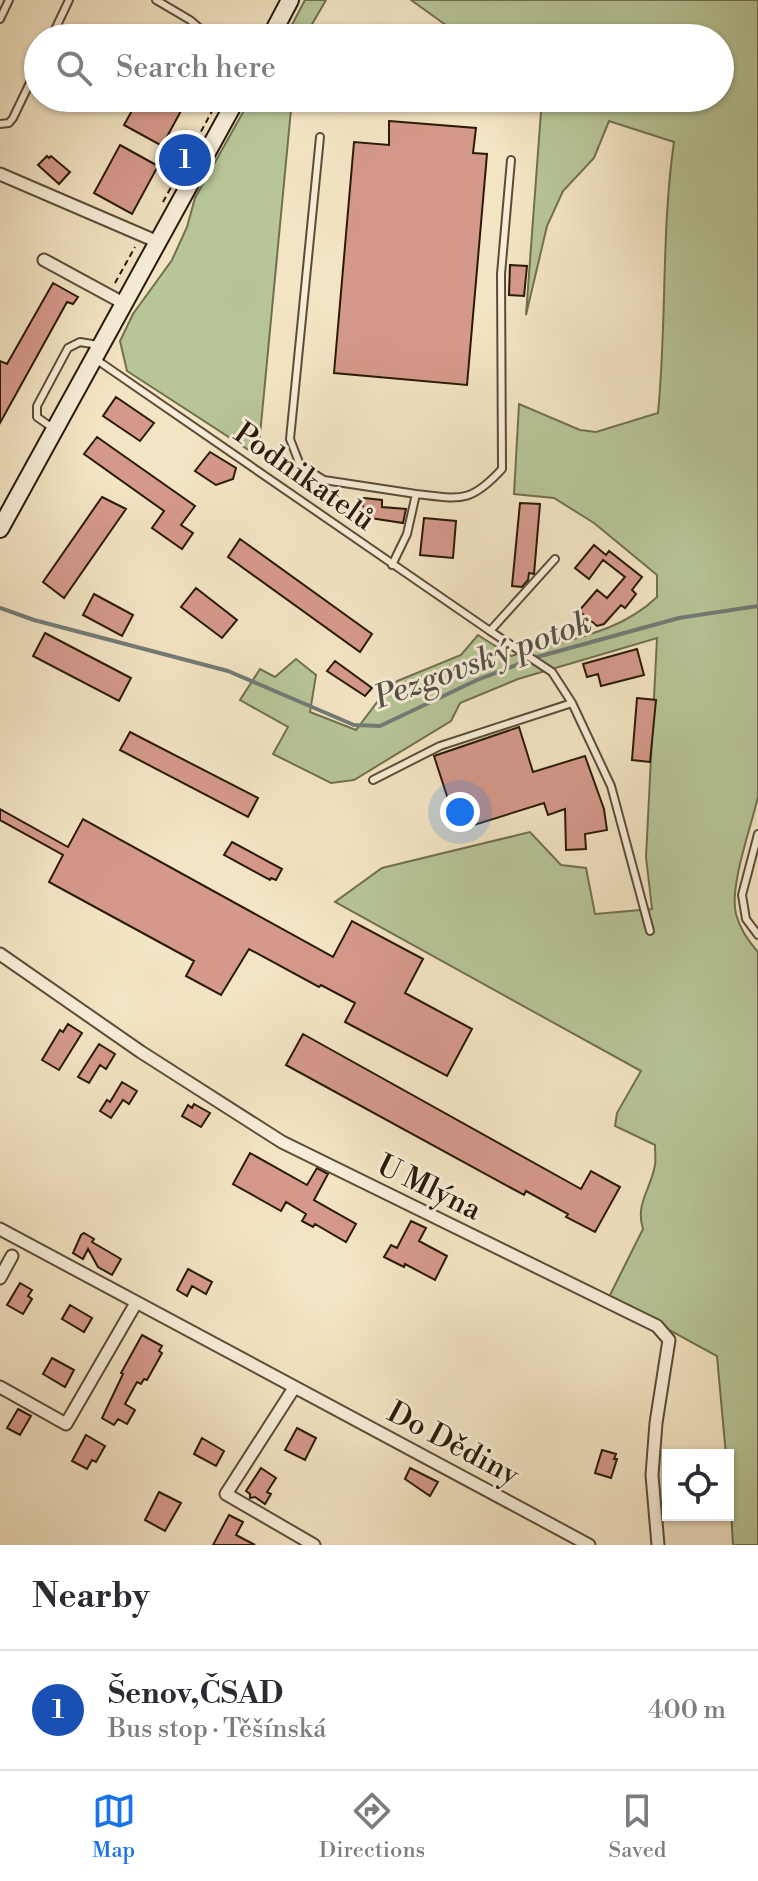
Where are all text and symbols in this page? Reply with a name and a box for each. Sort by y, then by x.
search box [24,24,734,112]
icon: search [52,46,96,90]
text: Search here [116,49,276,87]
pin: 1 [159,130,211,190]
street label: Podnikatelů [226,415,382,539]
water label: Pezgovský potok [368,602,597,718]
your location [440,792,480,832]
street label: U Mlýna [371,1146,488,1230]
street label: Do Dědiny [381,1393,526,1495]
map controls [662,1449,734,1521]
button: locate [662,1449,734,1521]
text: Nearby [32,1576,150,1618]
text: Šenov,ČSAD [108,1675,283,1713]
text: 1 [52,1694,64,1726]
text: 400 m [648,1694,726,1726]
text: Bus stop · Těšínská [108,1713,326,1745]
tab: Map [92,1789,136,1864]
tab: Directions [319,1789,425,1864]
tab: Saved [609,1789,666,1864]

